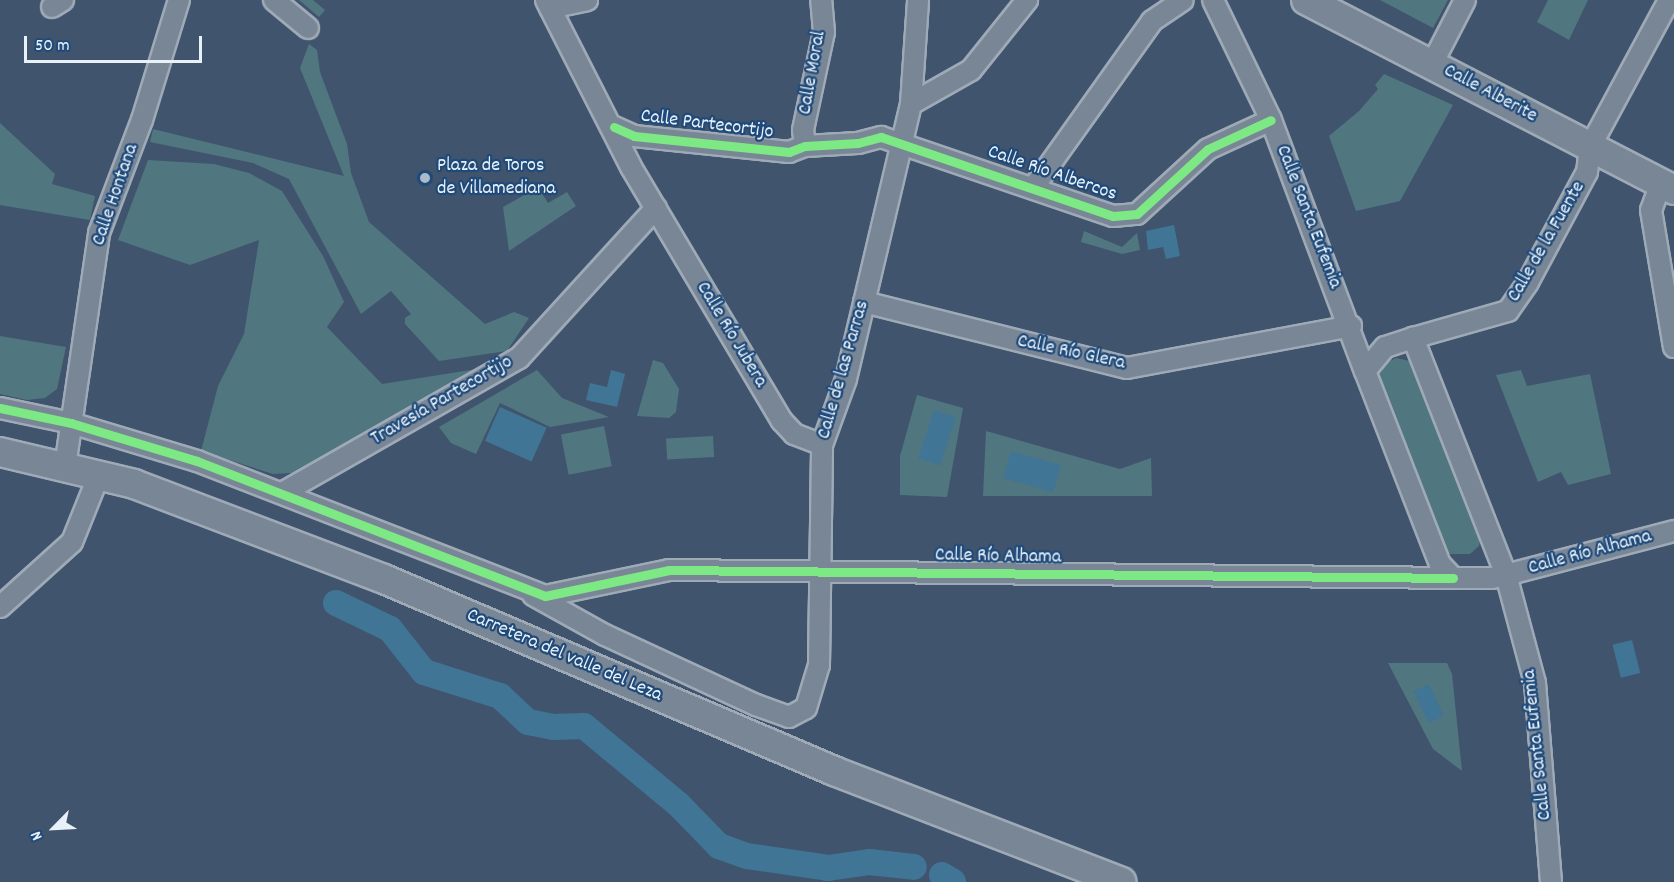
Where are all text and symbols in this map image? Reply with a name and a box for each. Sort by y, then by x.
scale bar [27,24,206,62]
street label: Calle Moral [794,29,832,117]
text: 50 m [35,34,70,59]
street label: Calle Alberite [1439,59,1541,129]
street label: Calle Partecortijo [639,105,775,145]
street label: Calle Hontana [87,141,145,249]
street label: Calle Río Albercos [984,141,1120,207]
street label: Calle Santa Eufemia [1270,142,1346,292]
place label: Plaza de Toros de Villamediana [437,154,556,201]
marker: Plaza de Toros de Villamediana [418,171,432,185]
street label: Calle de la Fuente [1503,177,1591,307]
street label: Calle Río Jubera [690,278,772,392]
street label: Calle de las Parras [813,298,875,442]
street label: Calle Río Glera [1015,330,1127,376]
street label: Travesía Partecortijo [367,351,517,451]
street label: Calle Río Alhama [1526,525,1654,581]
street label: Calle Río Alhama [935,544,1061,570]
street label: Carretera del valle del Leza [463,604,665,708]
street label: Calle Santa Eufemia [1518,669,1558,821]
north arrow [24,798,84,858]
text: N [25,827,49,844]

